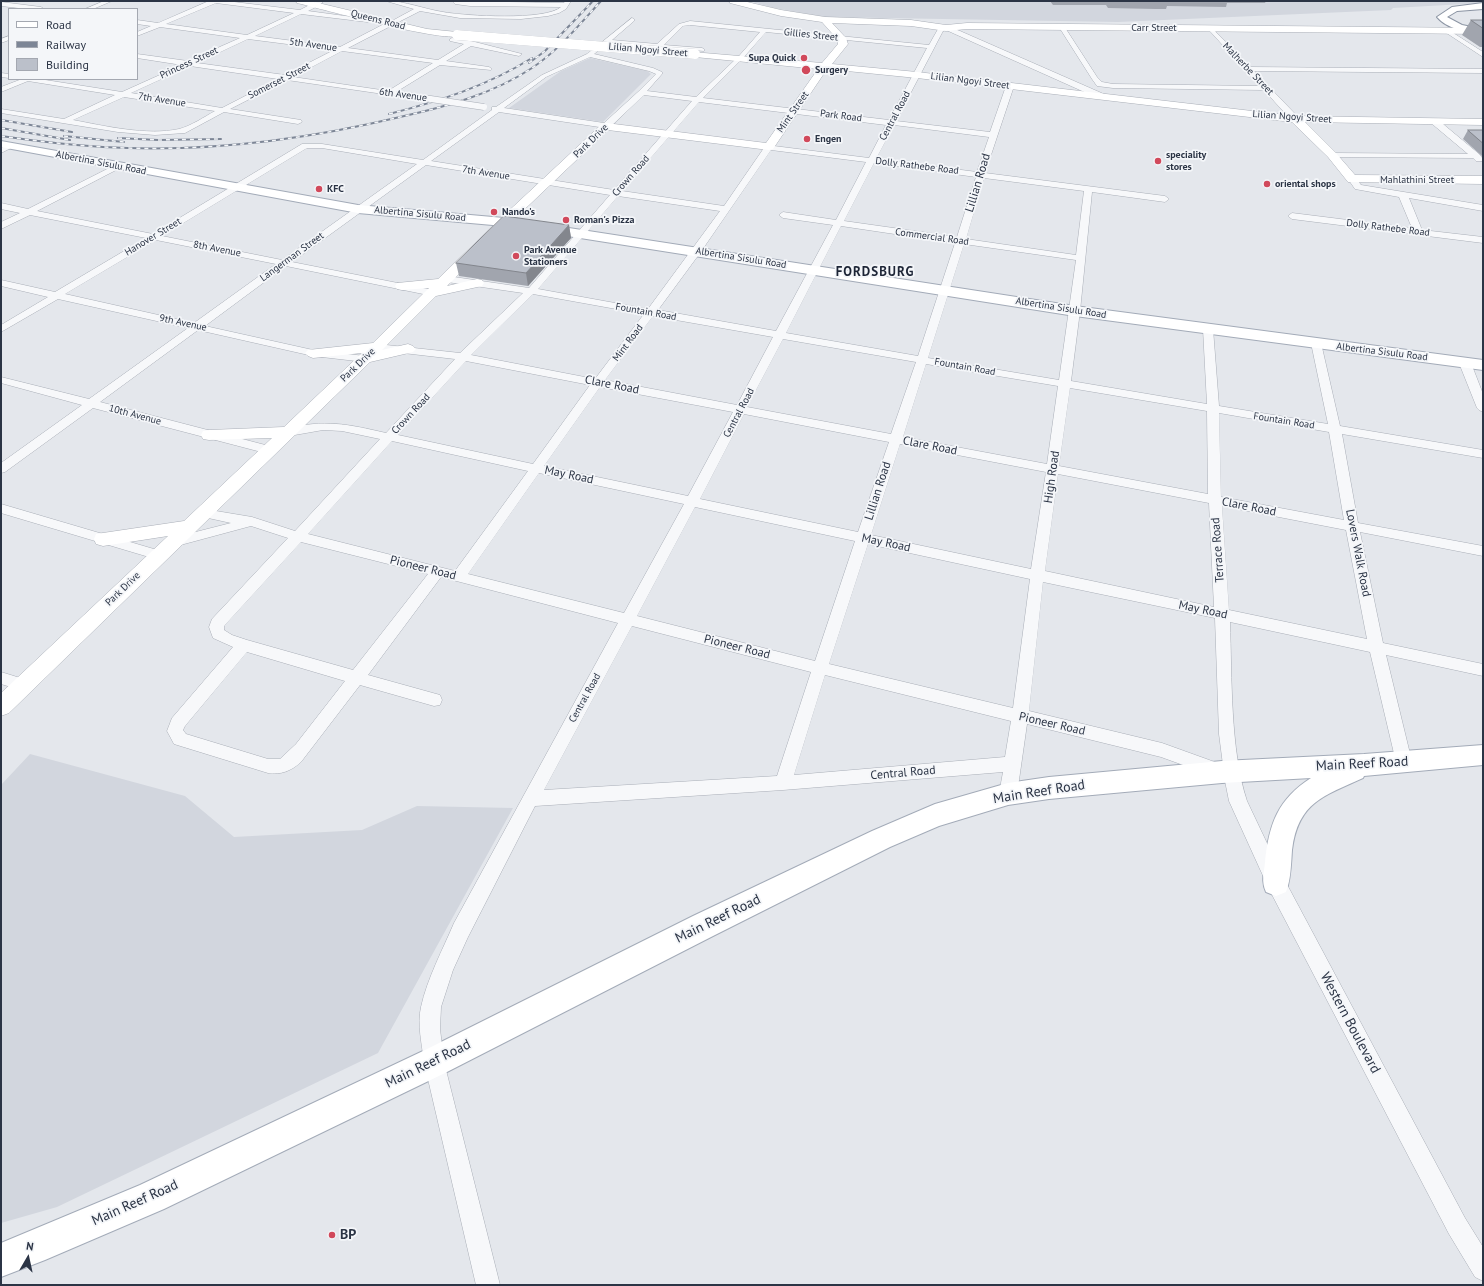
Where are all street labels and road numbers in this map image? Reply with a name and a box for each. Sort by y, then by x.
street label: Queens Road [349,7,407,33]
street label: Carr Street [1131,22,1177,34]
street label: Gillies Street [783,26,839,44]
street label: 5th Avenue [288,36,338,54]
street label: Malherbe Street [1220,40,1276,98]
street label: Lilian Ngoyi Street [608,41,688,59]
street label: Princess Street [158,44,220,82]
street label: Somerset Street [246,60,312,102]
street label: Lilian Ngoyi Street [930,70,1010,92]
street label: 6th Avenue [378,86,428,104]
street label: Mint Street [774,89,812,135]
street label: Central Road [877,89,913,143]
street label: 7th Avenue [137,90,187,110]
street label: Park Road [819,107,863,125]
street label: Lilian Ngoyi Street [1252,108,1332,126]
street label: Park Drive [571,122,611,160]
street label: Albertina Sisulu Road [55,148,147,178]
street label: Lillian Road [962,152,994,214]
street label: Crown Road [610,153,652,199]
street label: Dolly Rathebe Road [875,155,959,177]
street label: 7th Avenue [461,163,511,183]
street label: Mahlathini Street [1380,174,1454,186]
street label: Albertina Sisulu Road [374,204,466,224]
street label: Hanover Street [123,215,183,259]
street label: Dolly Rathebe Road [1346,217,1430,239]
street label: Commercial Road [894,226,970,248]
street label: Langerman Street [258,230,326,284]
street label: 8th Avenue [192,239,242,259]
street label: Albertina Sisulu Road [695,245,787,271]
street label: Albertina Sisulu Road [1015,295,1107,321]
street label: Fountain Road [615,301,677,323]
street label: 9th Avenue [158,312,208,334]
street label: Mint Road [610,322,646,364]
street label: Albertina Sisulu Road [1336,340,1428,364]
street label: Park Drive [338,346,378,384]
street label: Fountain Road [934,356,996,378]
street label: Clare Road [584,373,640,397]
street label: Central Road [721,386,757,440]
street label: Crown Road [389,391,433,437]
street label: 10th Avenue [108,402,162,428]
street label: Fountain Road [1253,410,1315,432]
street label: Clare Road [902,434,958,458]
street label: High Road [1041,450,1063,504]
street label: Lillian Road [862,460,894,522]
street label: May Road [543,463,595,487]
street label: Clare Road [1221,495,1277,519]
street label: Lovers Walk Road [1342,508,1374,598]
street label: Terrace Road [1209,517,1227,583]
street label: May Road [860,531,912,555]
street label: Pioneer Road [388,553,458,583]
street label: Park Drive [103,570,143,608]
street label: May Road [1177,598,1229,622]
street label: Pioneer Road [702,632,772,662]
street label: Central Road [567,671,603,725]
street label: Pioneer Road [1017,709,1087,739]
street label: Main Reef Road [1315,753,1409,775]
street label: Central Road [870,763,936,783]
street label: Main Reef Road [992,776,1086,808]
street label: Main Reef Road [673,891,763,947]
street label: Western Boulevard [1316,970,1384,1076]
street label: Main Reef Road [383,1036,473,1092]
street label: Main Reef Road [89,1176,181,1230]

